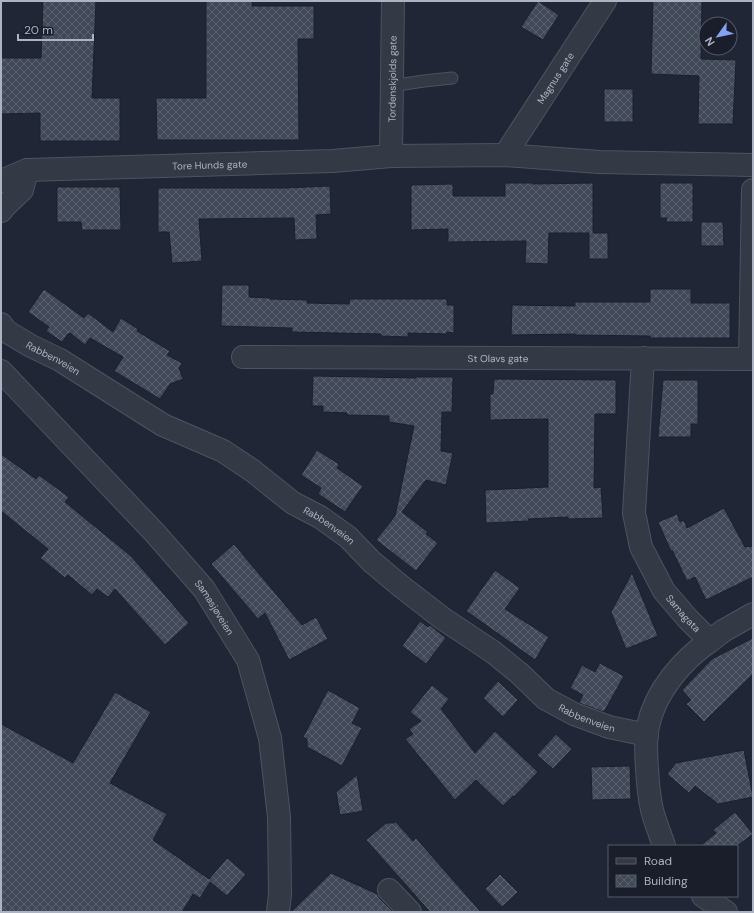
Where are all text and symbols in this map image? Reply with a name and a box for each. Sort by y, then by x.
scale bar [18,16,93,42]
north arrow [698,16,738,56]
text: 20 m [24,22,53,38]
text: N [702,34,718,49]
street label: Tordenskjolds gate [385,35,400,123]
street label: Magnus gate [534,50,577,106]
street label: Tore Hunds gate [172,158,248,173]
street label: Rabbenveien [23,338,83,378]
street label: St Olavs gate [468,352,529,365]
street label: Rabbenveien [301,504,358,548]
street label: Samasjøveien [192,577,237,638]
street label: Samagata [663,592,703,635]
street label: Rabbenveien [556,701,616,735]
legend [608,845,738,897]
text: Road [644,853,672,869]
text: Building [644,873,688,889]

